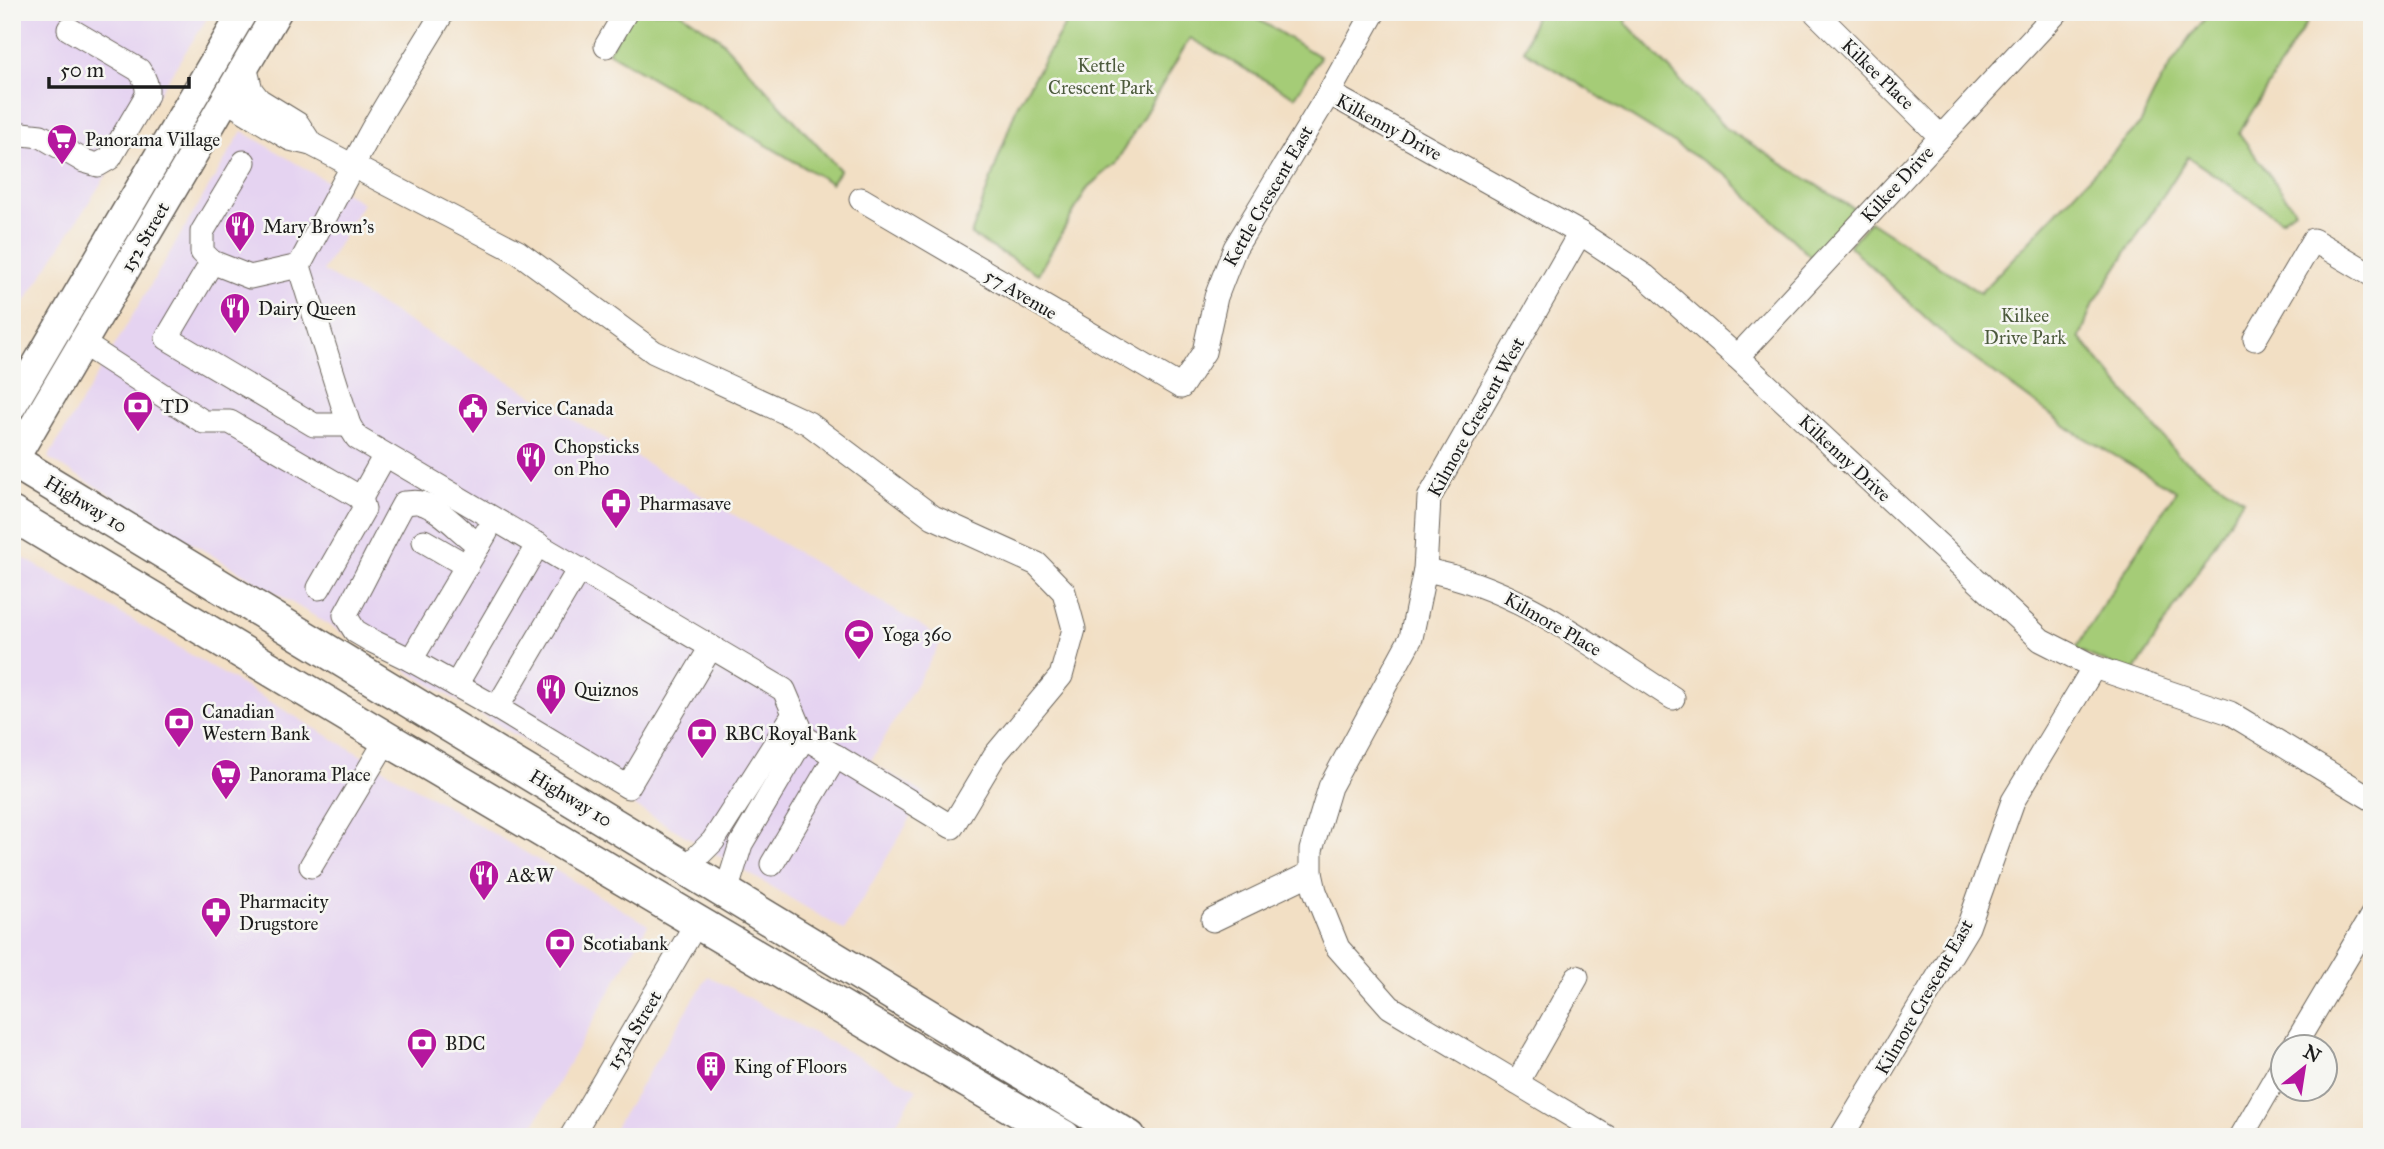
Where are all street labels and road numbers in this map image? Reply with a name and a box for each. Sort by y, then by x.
street label: Kilkee Place [1837,34,1919,114]
street label: Kilkenny Drive [1332,88,1446,166]
street label: Kettle Crescent East [1218,121,1318,270]
street label: Kilkee Drive [1856,141,1938,227]
street label: 152 Street [116,198,174,276]
street label: 57 Avenue [981,264,1061,325]
street label: Kilmore Crescent West [1423,333,1530,501]
street label: Kilkenny Drive [1794,410,1896,507]
street label: Highway 10 [40,470,132,539]
street label: Kilmore Place [1500,587,1606,661]
street label: Highway 10 [525,764,617,833]
street label: Kilmore Crescent East [1870,915,1978,1079]
street label: 153A Street [602,986,667,1074]

